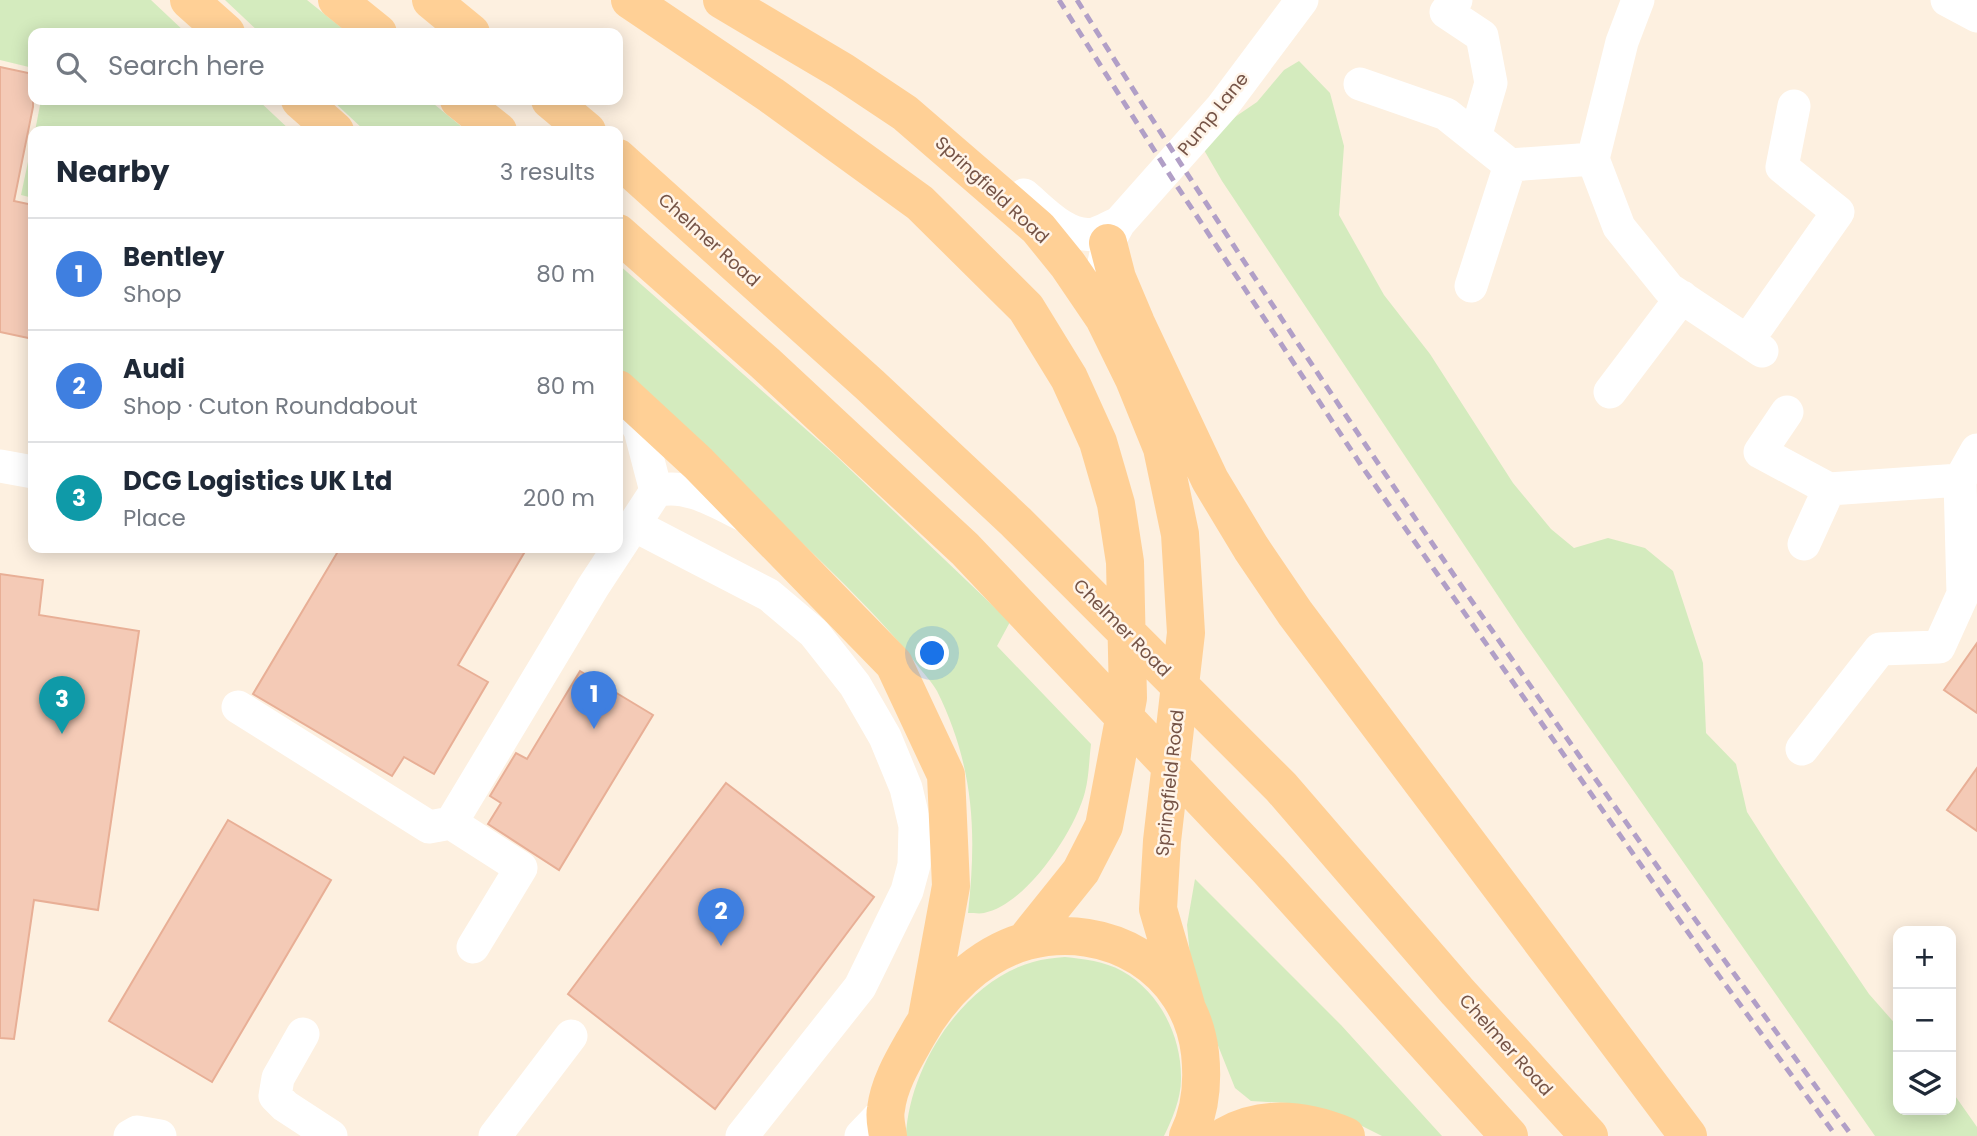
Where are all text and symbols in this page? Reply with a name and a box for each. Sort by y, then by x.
search box [28,28,623,105]
icon: search [52,48,90,86]
text: Search here [108,48,265,84]
street label: Pump Lane [1171,67,1254,160]
street label: Springfield Road [930,130,1055,249]
text: Nearby [56,150,170,193]
text: 3 results [500,156,595,188]
street label: Chelmer Road [653,187,766,292]
text: Bentley [123,239,224,275]
text: 1 [75,258,83,290]
text: 80 m [536,258,595,290]
text: Shop [123,278,182,310]
text: Audi [123,351,185,387]
text: 2 [72,370,86,402]
text: 80 m [536,370,595,402]
text: Shop · Cuton Roundabout [123,390,418,422]
text: DCG Logistics UK Ltd [123,463,392,499]
text: 3 [72,482,86,514]
text: 200 m [523,482,595,514]
text: Place [123,502,186,534]
street label: Chelmer Road [1068,573,1177,682]
your location [915,636,949,670]
pin: 1 [571,671,617,729]
pin: 3 [39,676,85,734]
street label: Springfield Road [1149,708,1190,857]
pin: 2 [698,888,744,946]
map controls [1893,926,1956,1115]
button: + [1893,926,1956,989]
street label: Chelmer Road [1454,988,1559,1101]
button: − [1893,989,1956,1052]
button: layers [1893,1052,1956,1115]

